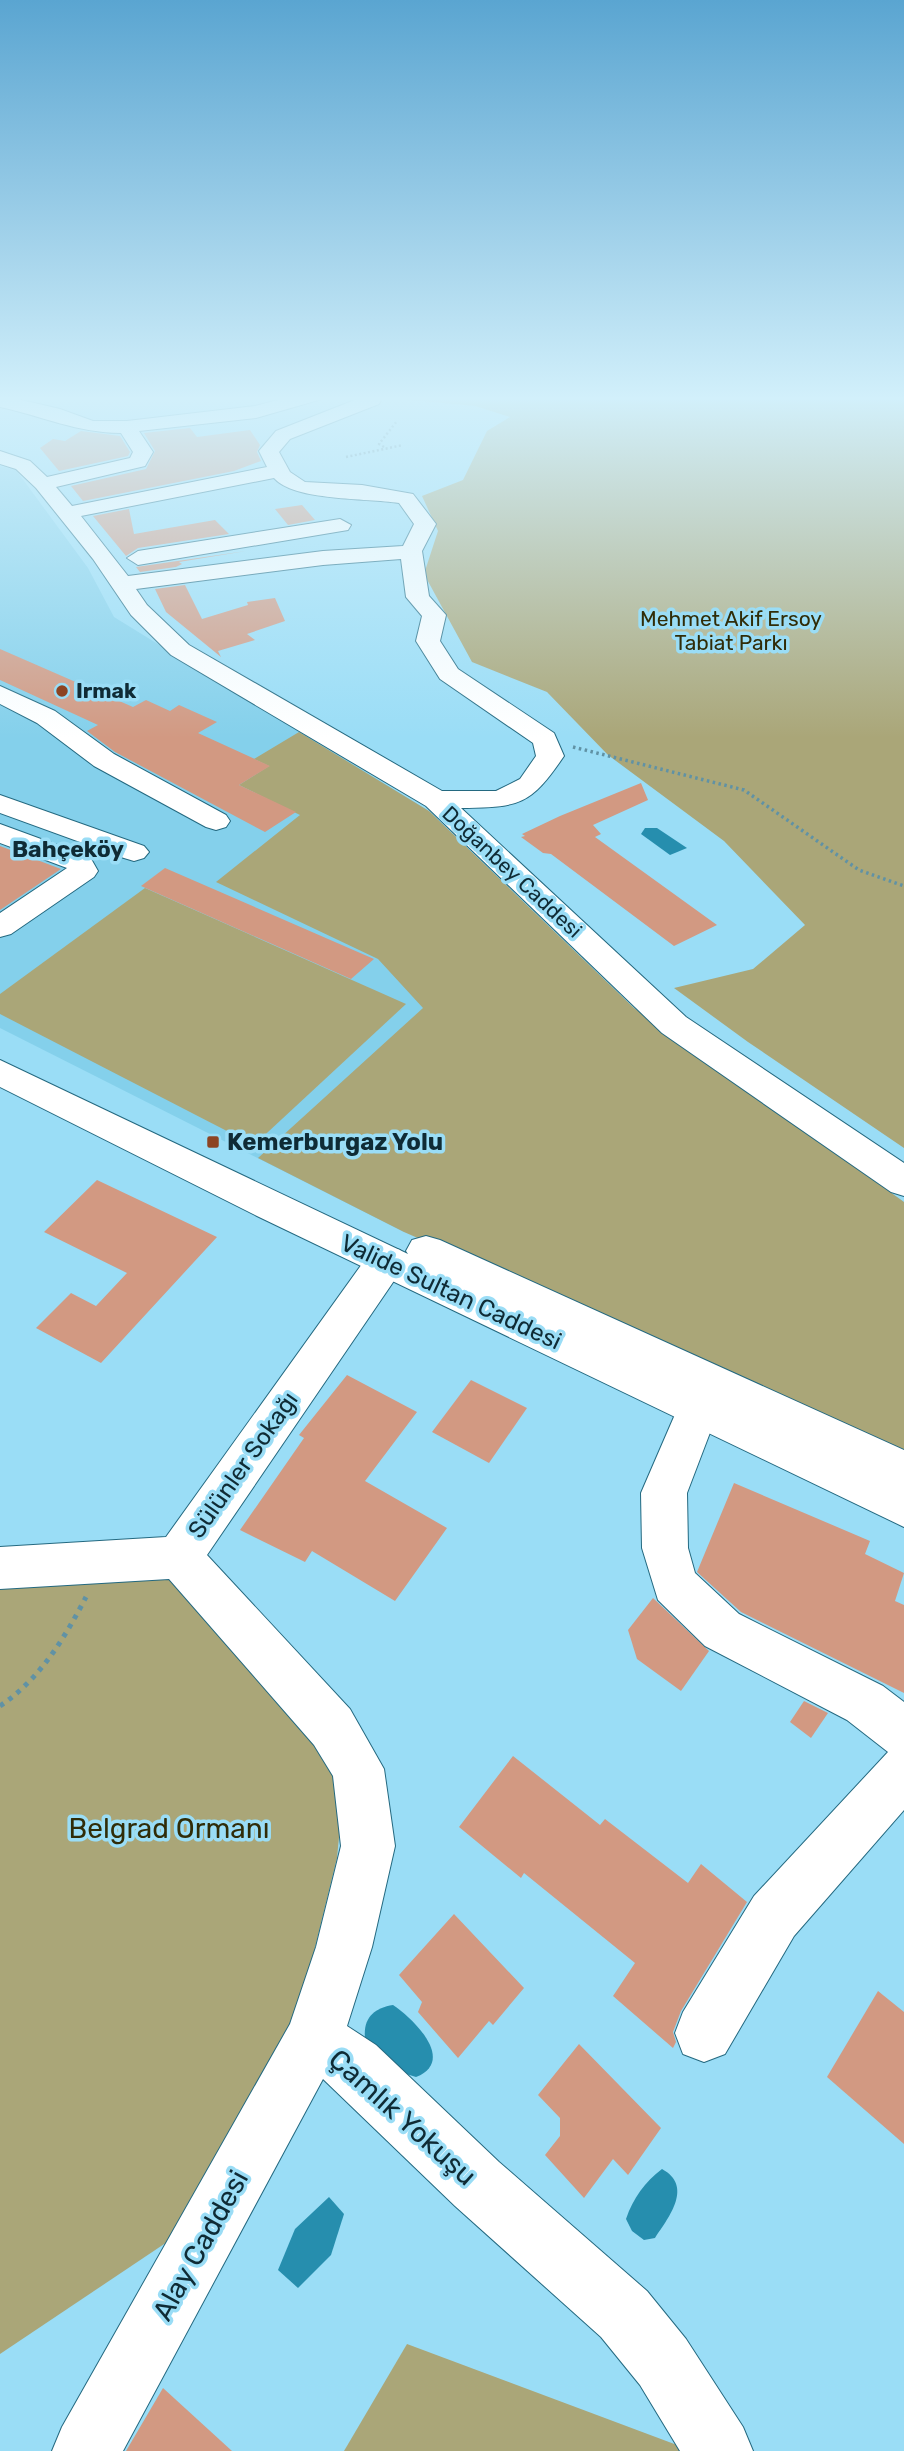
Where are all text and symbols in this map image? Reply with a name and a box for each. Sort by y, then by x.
park label: Mehmet Akif Ersoy Tabiat Parkı [640,606,822,655]
place label: Irmak [76,678,137,703]
marker: Irmak [54,683,70,699]
street label: Doğanbey Caddesi [437,801,587,943]
district label: Bahçeköy [12,835,124,863]
place label: Kemerburgaz Yolu [227,1128,443,1156]
marker: Kemerburgaz Yolu [205,1134,221,1150]
street label: Valide Sultan Caddesi [336,1229,566,1355]
street label: Sülünler Sokağı [182,1386,304,1544]
park label: Belgrad Ormanı [69,1812,269,1845]
street label: Çamlık Yokuşu [322,2043,483,2192]
street label: Alay Caddesi [146,2164,255,2326]

